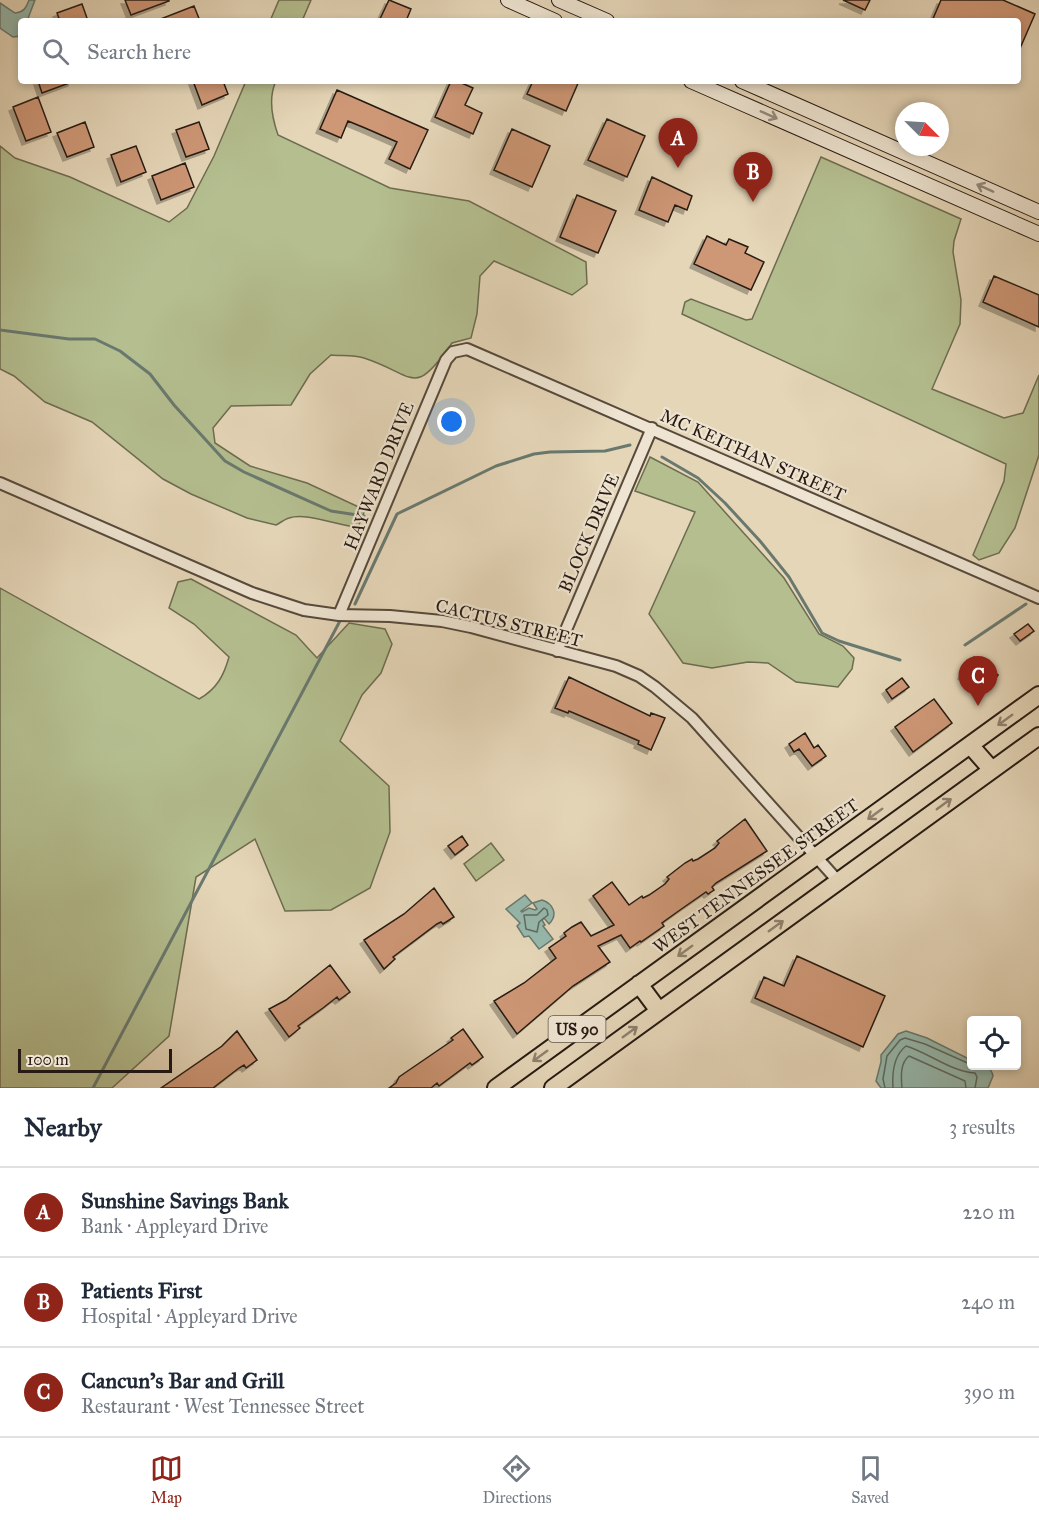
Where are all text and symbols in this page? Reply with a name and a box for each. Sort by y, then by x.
search box [18,18,1021,84]
icon: search [39,35,72,68]
text: Search here [87,38,191,65]
north arrow [895,102,949,156]
one-way arrow [760,110,778,122]
pin: A [658,118,698,168]
pin: B [734,152,772,202]
one-way arrow [977,182,995,194]
street label: HAYWARD DRIVE [339,399,419,553]
street label: MC KEITHAN STREET [657,404,849,506]
your location [437,407,466,436]
street label: BLOCK DRIVE [554,470,624,596]
street label: CACTUS STREET [433,594,585,652]
pin: C [958,656,998,706]
one-way arrow [997,714,1013,726]
street label: WEST TENNESSEE STREET [649,794,863,958]
one-way arrow [936,798,952,810]
one-way arrow [867,808,883,820]
one-way arrow [768,920,784,932]
one-way arrow [677,945,693,957]
road number: US 90 [548,1016,606,1042]
map controls [967,1016,1021,1070]
button: locate [967,1016,1021,1070]
one-way arrow [622,1026,638,1039]
scale bar [18,1046,172,1074]
text: 100 m [27,1050,69,1069]
one-way arrow [533,1050,549,1062]
text: Nearby [24,1111,102,1143]
text: 3 results [949,1115,1015,1139]
text: Sunshine Savings Bank [81,1187,289,1214]
text: A [37,1200,50,1224]
text: 220 m [963,1200,1015,1224]
text: Bank · Appleyard Drive [81,1214,268,1238]
text: Patients First [81,1277,202,1304]
text: B [37,1290,50,1314]
text: 240 m [961,1290,1015,1314]
text: Hospital · Appleyard Drive [81,1304,298,1328]
text: Cancun's Bar and Grill [81,1367,284,1394]
text: C [37,1380,50,1404]
text: 390 m [964,1380,1015,1404]
text: Restaurant · West Tennessee Street [81,1394,364,1418]
tab: Map [150,1452,183,1507]
tab: Directions [483,1452,551,1507]
tab: Saved [851,1452,889,1507]

